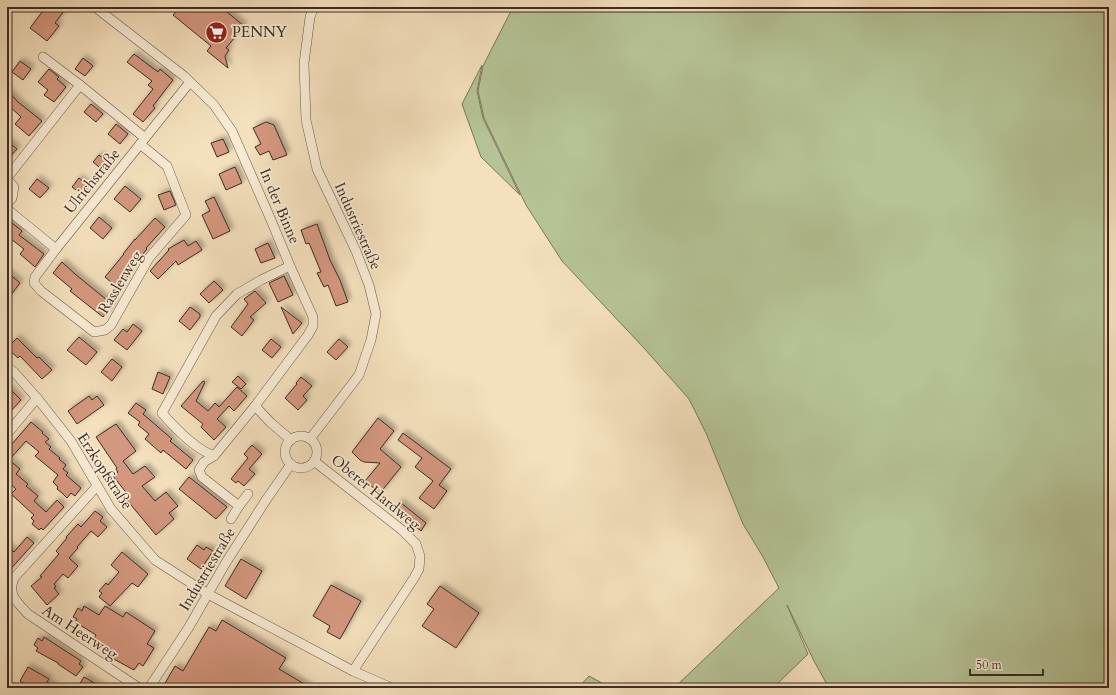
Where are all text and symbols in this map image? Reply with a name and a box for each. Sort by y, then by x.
supermarket icon: PENNY [204,19,230,45]
place label: PENNY [232,22,288,42]
street label: Ulrichstraße [60,144,125,218]
street label: In der Binne [255,165,305,247]
street label: Industriestraße [330,179,386,273]
street label: Rasslerweg [93,246,147,317]
street label: Erzkopfstraße [73,429,137,513]
street label: Oberer Hardweg [327,450,425,535]
street label: Industriestraße [174,524,240,614]
street label: Am Heerweg [38,600,122,664]
scale bar [970,651,1043,677]
text: 50 m [976,657,1003,673]

